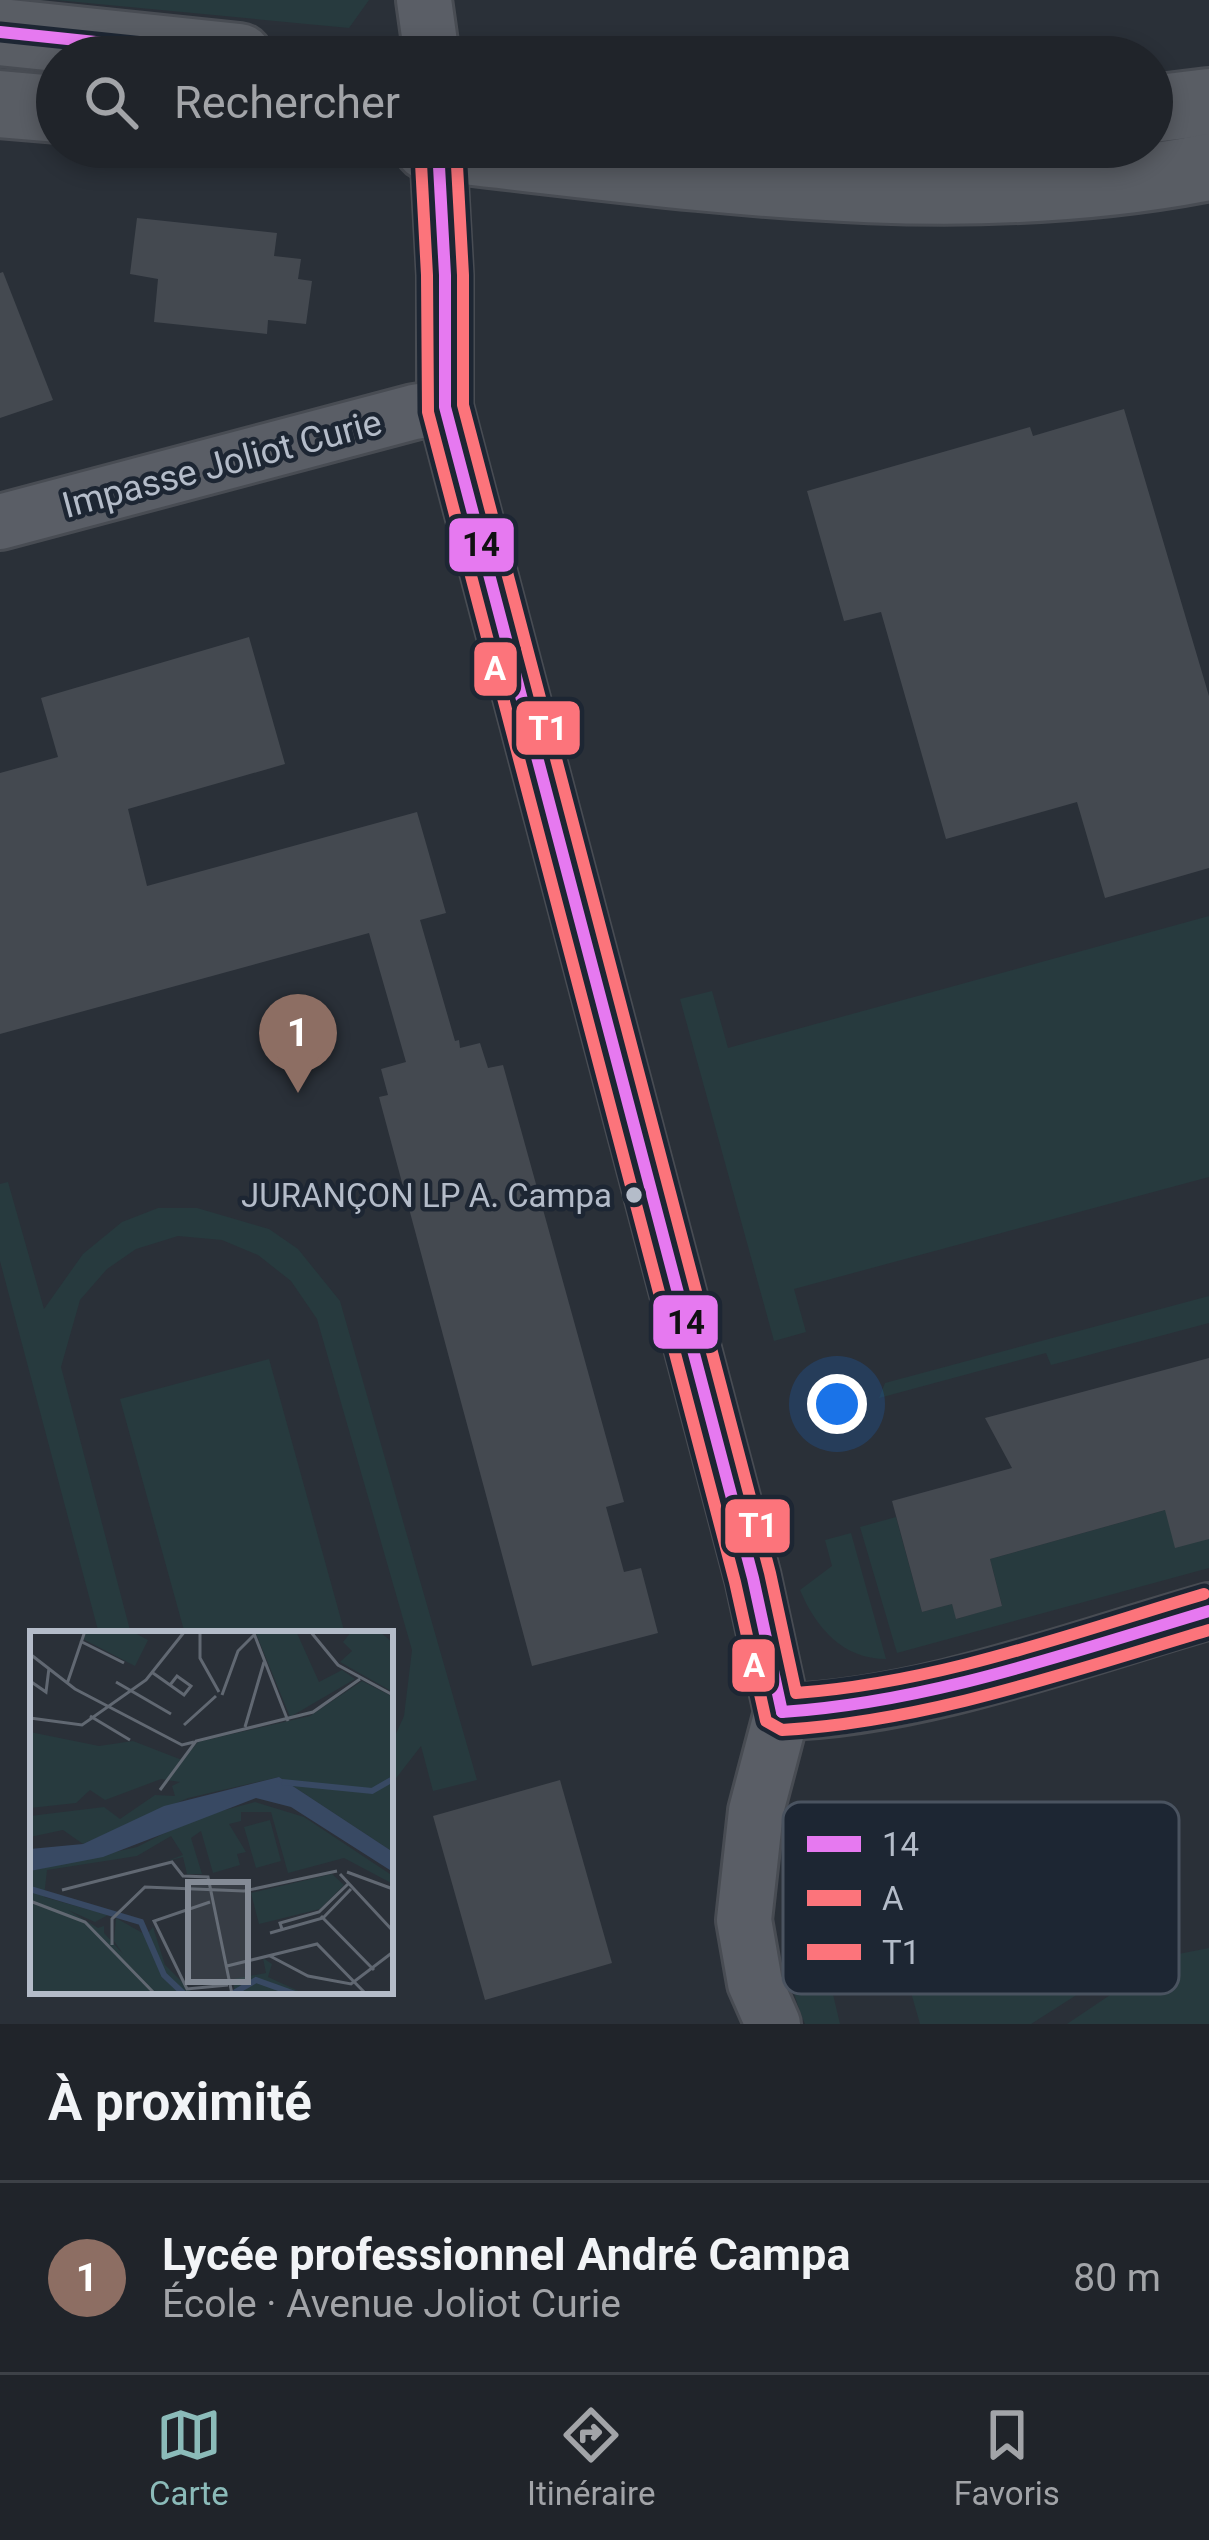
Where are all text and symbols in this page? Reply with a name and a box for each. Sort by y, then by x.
search box [36,36,1173,168]
icon: search [78,69,144,135]
text: Rechercher [174,76,400,129]
street label: Impasse Joliot Curie [58,401,386,527]
line badge: 14 [447,516,516,574]
text: 14 [462,525,500,564]
line badge: A [472,640,519,698]
text: A [484,649,507,688]
line badge: T1 [514,699,582,757]
text: T1 [528,709,568,748]
pin: 1 [259,994,337,1093]
place label: JURANÇON LP A. Campa [241,1176,612,1215]
marker: JURANÇON LP A. Campa [623,1184,645,1206]
line badge: 14 [651,1293,720,1351]
text: 14 [667,1303,705,1342]
your location [807,1374,867,1434]
line badge: T1 [723,1497,792,1555]
text: T1 [738,1506,778,1545]
inset map [30,1631,393,1994]
line badge: A [730,1637,777,1694]
text: A [743,1646,766,1685]
legend [783,1802,1179,1994]
text: 14 [882,1825,919,1864]
text: A [882,1879,904,1918]
text: T1 [882,1933,920,1972]
text: À proximité [48,2073,312,2132]
text: Lycée professionnel André Campa [162,2228,850,2281]
text: 1 [76,2255,98,2301]
text: 80 m [1073,2255,1161,2301]
text: École · Avenue Joliot Curie [162,2281,621,2327]
tab: Carte [149,2402,229,2513]
tab: Itinéraire [527,2402,655,2513]
tab: Favoris [954,2402,1060,2513]

